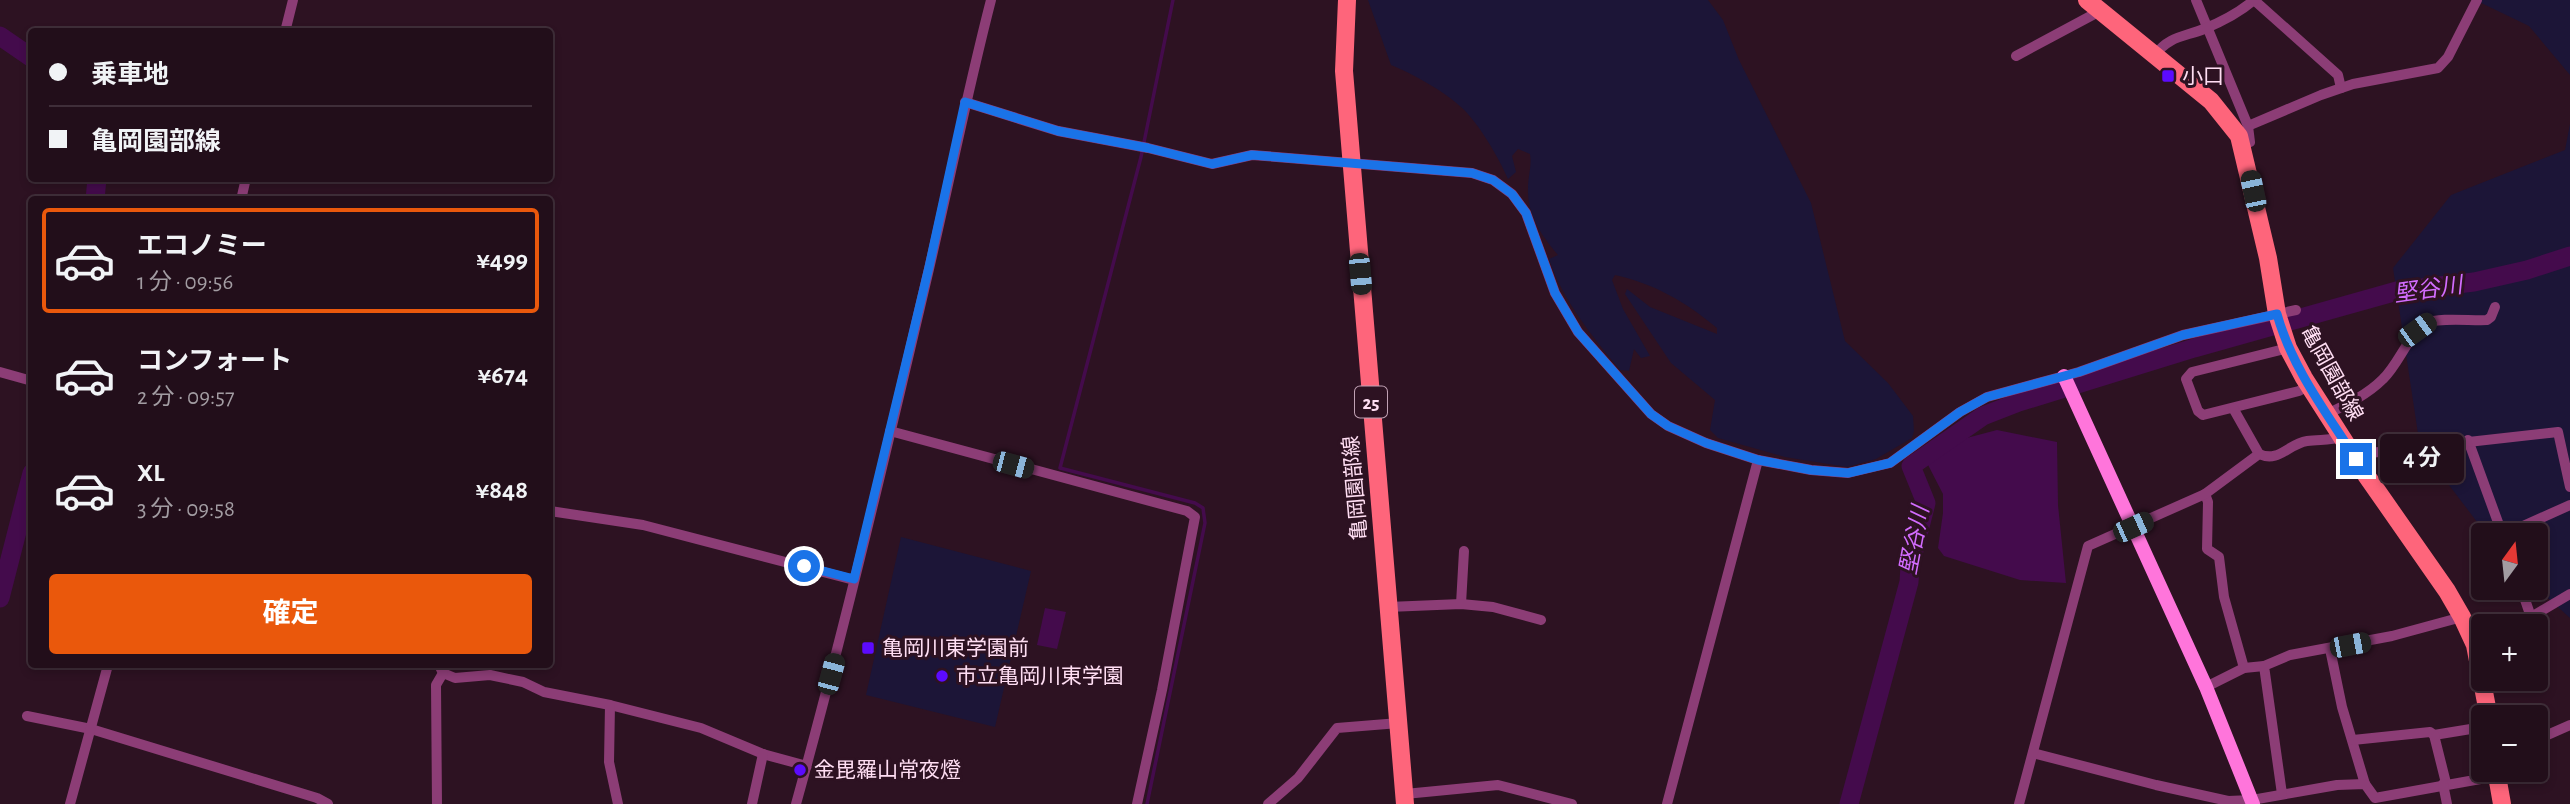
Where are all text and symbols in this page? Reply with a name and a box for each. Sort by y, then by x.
text: 乗車地 [91,62,169,88]
place label: 小口 [2182,66,2224,87]
marker: 小口 [2160,68,2176,84]
text: 亀岡園部線 [91,129,221,155]
car [2239,168,2268,214]
icon: car [53,229,116,292]
text: エコノミー [137,233,267,259]
text: ¥499 [476,247,528,273]
car [1348,252,1373,296]
text: 1 分 · 09:56 [137,271,233,294]
water label: 堅谷川 [2392,273,2467,307]
car [2394,309,2441,351]
street label: 亀岡園部線 [2297,322,2367,424]
icon: car [53,344,116,407]
text: コンフォート [137,348,292,374]
text: ¥674 [477,362,528,388]
text: 2 分 · 09:57 [137,386,235,409]
road number: 25 [1355,386,1387,418]
callout: 4 分 [2380,434,2464,484]
street label: 亀岡園部線 [1339,435,1371,541]
route end [2340,443,2372,475]
text: 4 分 [2403,447,2441,470]
car [990,449,1037,481]
icon: car [53,459,116,522]
text: XL [137,460,164,486]
text: ¥848 [476,477,528,503]
text: 3 分 · 09:58 [137,498,235,521]
water label: 堅谷川 [1897,501,1934,576]
car [2110,509,2157,545]
north arrow [2471,523,2548,600]
map controls [2471,523,2548,782]
route start [788,550,820,582]
button: 確定 [49,574,532,654]
button: + [2471,614,2548,691]
car [2328,631,2373,659]
place label: 亀岡川東学園前 [882,637,1029,659]
marker: 亀岡川東学園前 [860,640,876,656]
car [816,651,847,697]
place label: 市立亀岡川東学園 [956,665,1124,687]
marker: 市立亀岡川東学園 [934,668,950,684]
button: − [2471,705,2548,782]
place label: 金毘羅山常夜燈 [814,759,961,781]
marker: 金毘羅山常夜燈 [792,762,808,778]

